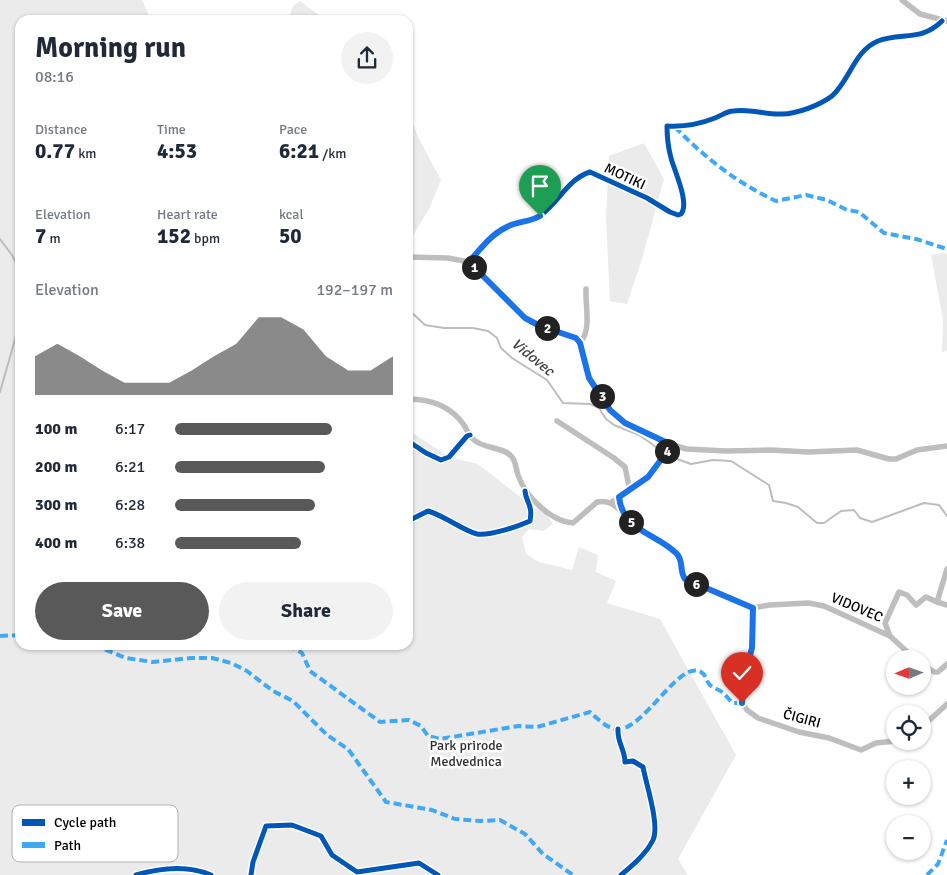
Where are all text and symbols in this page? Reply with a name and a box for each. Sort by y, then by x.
text: Morning run [35,31,186,65]
button: share [341,32,393,84]
text: 08:16 [35,67,74,87]
text: Distance [35,121,87,138]
text: Time [157,121,186,138]
text: Pace [279,121,307,138]
text: 0.77 [35,138,75,164]
text: 4:53 [157,138,197,164]
text: 6:21 [279,138,319,164]
text: km [75,145,96,162]
text: /km [319,145,346,162]
street label: MOTIKI [601,160,648,193]
pin [519,165,561,216]
icon: arrive [526,172,554,200]
text: Elevation [35,206,91,223]
text: Heart rate [157,206,218,223]
text: kcal [279,206,304,223]
text: 7 [35,223,46,249]
text: 152 [157,223,191,249]
text: 50 [279,223,302,249]
text: m [46,230,61,247]
text: bpm [191,230,220,247]
pin: 1 [462,254,486,280]
text: 1 [471,259,478,276]
text: Elevation [35,280,99,300]
text: 192–197 m [316,280,393,300]
pin: 2 [534,316,560,340]
text: 2 [544,320,551,337]
water label: Vidovec [508,334,559,380]
pin: 3 [590,384,614,408]
text: 3 [599,388,606,405]
text: 100 m [35,419,77,439]
text: 6:17 [115,419,145,439]
pin: 4 [654,438,680,464]
text: 4 [664,443,671,460]
text: 200 m [35,457,77,477]
text: 6:21 [115,457,145,477]
text: 300 m [35,495,77,515]
text: 6:28 [115,495,145,515]
pin: 5 [618,510,644,534]
text: 5 [628,514,635,531]
text: 400 m [35,533,77,553]
text: 6:38 [115,533,145,553]
pin: 6 [684,572,708,596]
text: 6 [693,576,700,593]
button: Save [35,582,209,640]
button: Share [219,582,393,640]
street label: VIDOVEC [828,589,885,626]
north arrow [886,650,931,695]
map controls [886,650,931,860]
pin [721,652,763,703]
icon: check [728,659,756,687]
street label: ČIGIRI [781,705,823,732]
button: locate [886,705,931,750]
park label: Park prirode Medvednica [429,737,503,770]
button: + [886,760,931,805]
legend [12,805,178,862]
text: Cycle path [54,814,116,831]
button: − [886,815,931,860]
text: Path [54,837,81,854]

